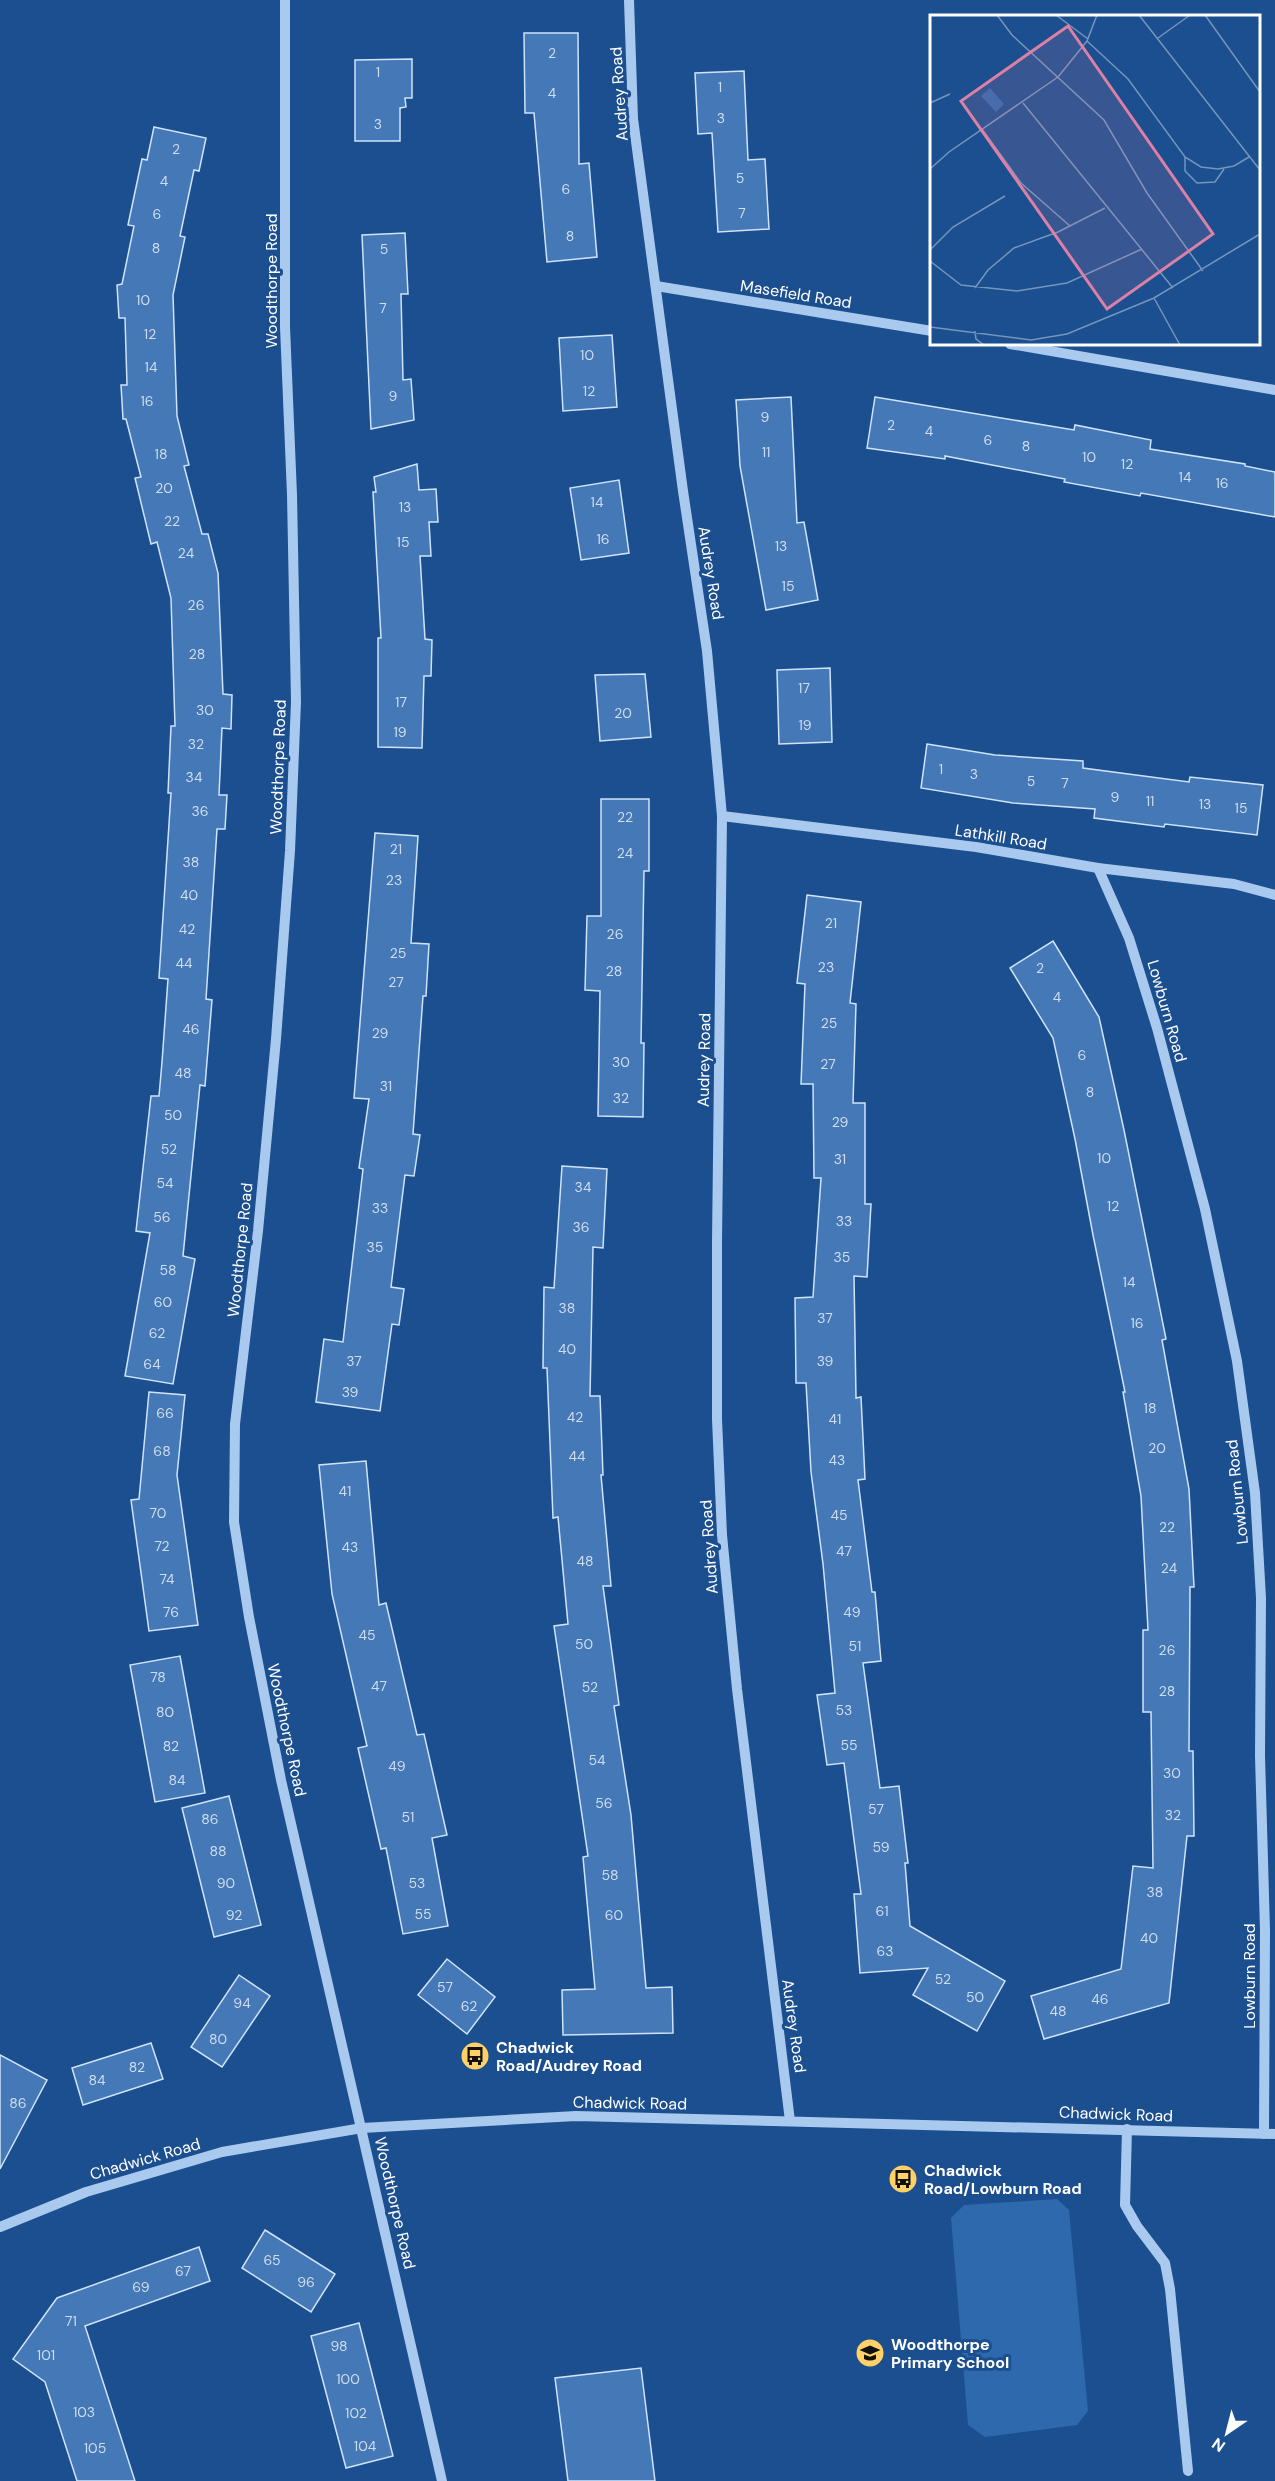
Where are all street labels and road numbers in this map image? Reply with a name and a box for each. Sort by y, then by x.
street label: Audrey Road [605,46,633,142]
street label: Woodthorpe Road [261,213,282,349]
street label: Masefield Road [739,275,853,313]
street label: Audrey Road [693,525,729,621]
street label: Woodthorpe Road [265,699,291,835]
street label: Lathkill Road [953,819,1049,855]
street label: Lowburn Road [1142,958,1192,1064]
street label: Audrey Road [693,1013,715,1107]
street label: Woodthorpe Road [222,1182,258,1318]
street label: Lowburn Road [1221,1439,1253,1545]
street label: Audrey Road [695,1499,723,1595]
street label: Woodthorpe Road [263,1662,311,1798]
street label: Lowburn Road [1239,1923,1260,2029]
street label: Audrey Road [777,1978,811,2074]
street label: Chadwick Road [573,2092,687,2114]
street label: Chadwick Road [1059,2102,1173,2126]
street label: Chadwick Road [87,2133,203,2185]
street label: Woodthorpe Road [370,2135,420,2271]

